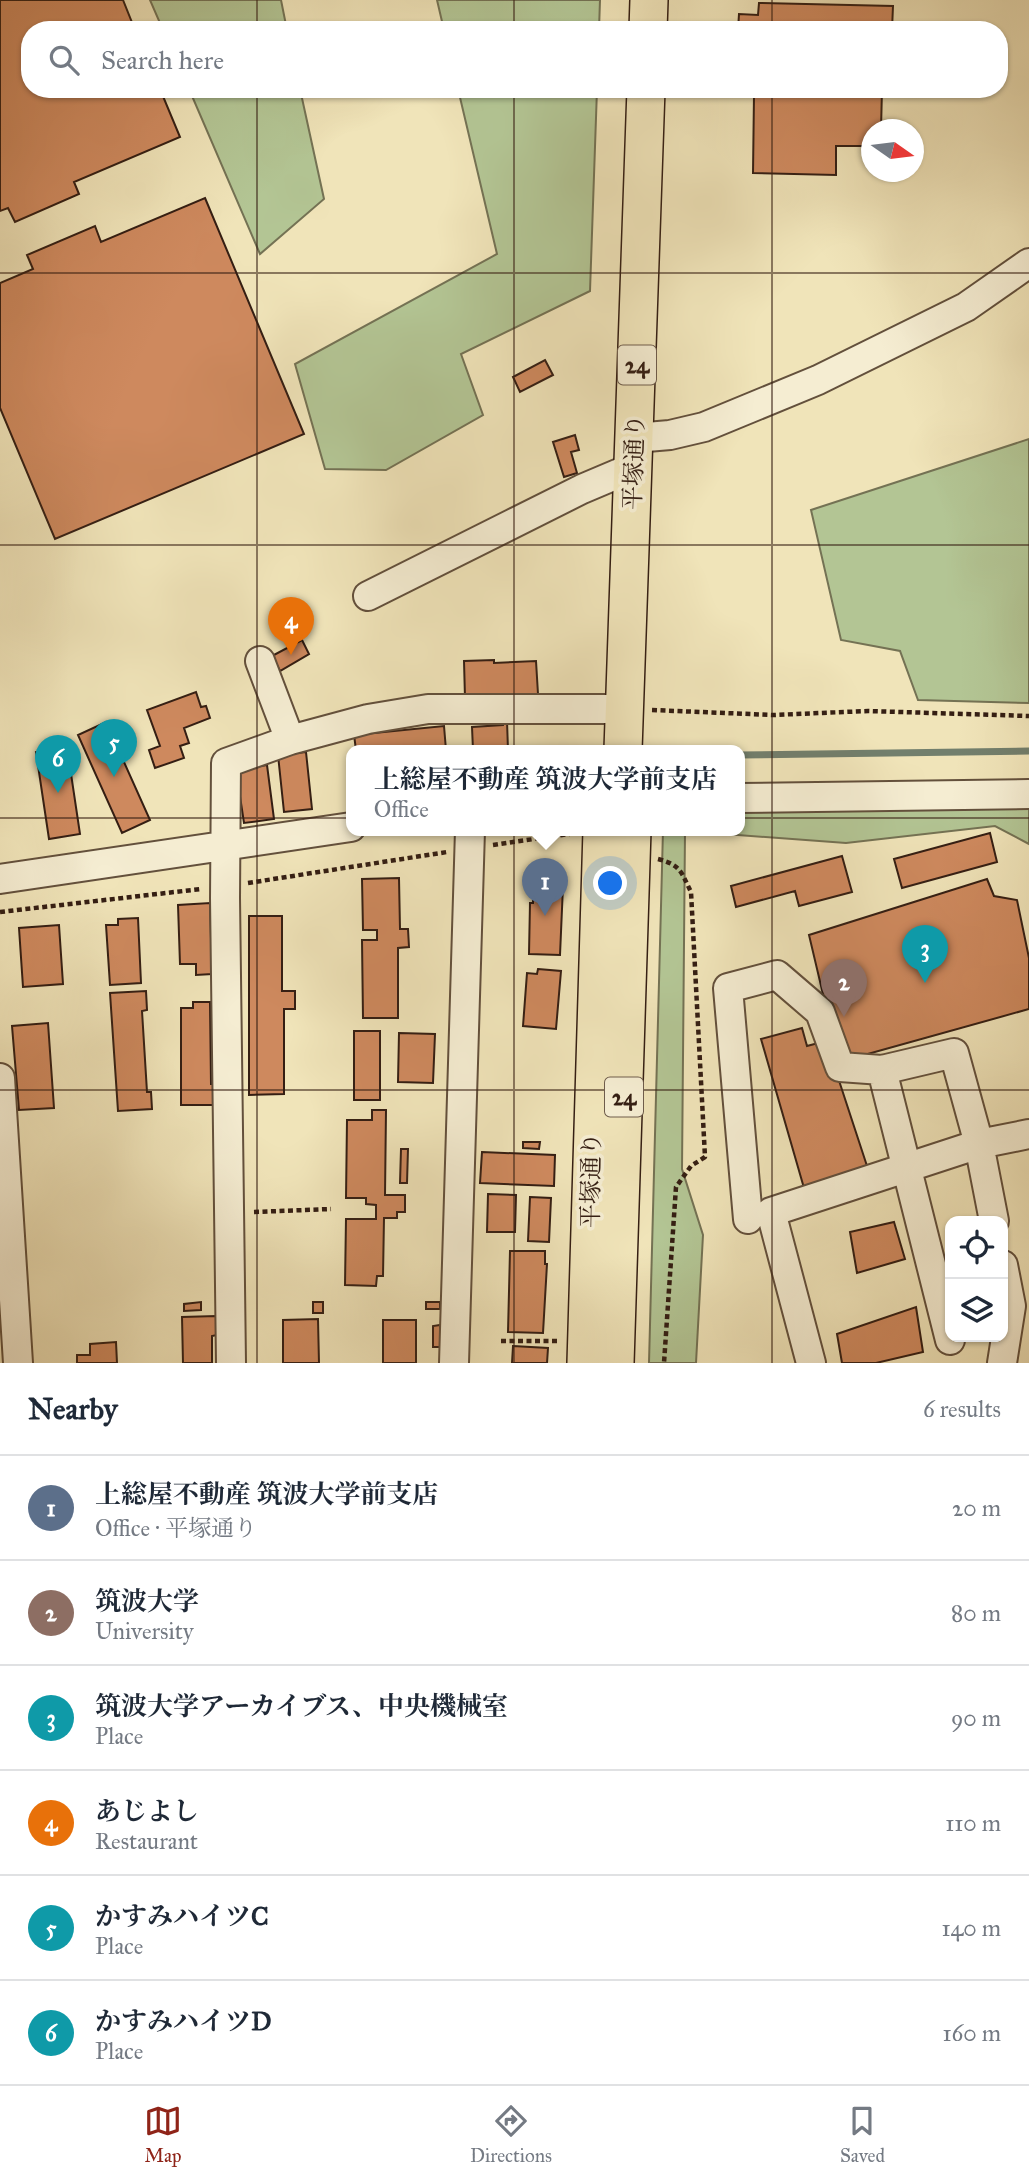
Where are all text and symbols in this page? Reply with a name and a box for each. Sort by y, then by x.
search box [21,21,1008,98]
icon: search [45,41,83,79]
text: Search here [101,44,224,76]
north arrow [861,119,924,182]
road number: 24 [618,346,656,384]
street label: 平塚通り [617,414,651,510]
pin: 4 [268,597,314,655]
pin: 5 [91,719,137,777]
pin: 6 [35,735,81,793]
popup [346,745,745,836]
text: 上総屋不動産 筑波大学前支店 [374,763,717,795]
text: Office [374,795,429,823]
pin: 1 [522,858,568,916]
your location [593,866,627,900]
pin: 3 [902,925,948,983]
pin: 2 [821,959,867,1017]
road number: 24 [605,1078,643,1116]
street label: 平塚通り [575,1132,607,1228]
map controls [945,1216,1008,1342]
button: locate [945,1216,1008,1279]
button: layers [945,1279,1008,1342]
text: Nearby [28,1391,118,1427]
text: 6 results [923,1395,1001,1423]
text: 上総屋不動産 筑波大学前支店 [95,1478,439,1510]
text: 1 [46,1494,56,1522]
text: 20 m [952,1494,1001,1522]
text: Office · 平塚通り [95,1514,257,1542]
text: 筑波大学 [95,1585,199,1617]
text: 2 [45,1599,57,1627]
text: 80 m [951,1599,1001,1627]
text: University [95,1617,194,1645]
text: 筑波大学アーカイブス、中央機械室 [95,1690,508,1722]
text: 3 [46,1704,56,1732]
text: 90 m [951,1704,1001,1732]
text: Place [95,1722,143,1750]
text: あじよし [95,1795,199,1827]
text: 4 [45,1809,57,1837]
text: 110 m [945,1809,1001,1837]
text: Restaurant [95,1827,198,1855]
text: かすみハイツC [95,1900,269,1932]
text: 5 [46,1914,56,1942]
text: 140 m [941,1914,1001,1942]
text: Place [95,1932,143,1960]
text: かすみハイツD [95,2005,272,2037]
text: 6 [45,2019,57,2047]
text: 160 m [943,2019,1001,2047]
text: Place [95,2037,143,2065]
tab: Map [144,2102,182,2167]
tab: Directions [470,2102,552,2167]
tab: Saved [840,2102,885,2167]

